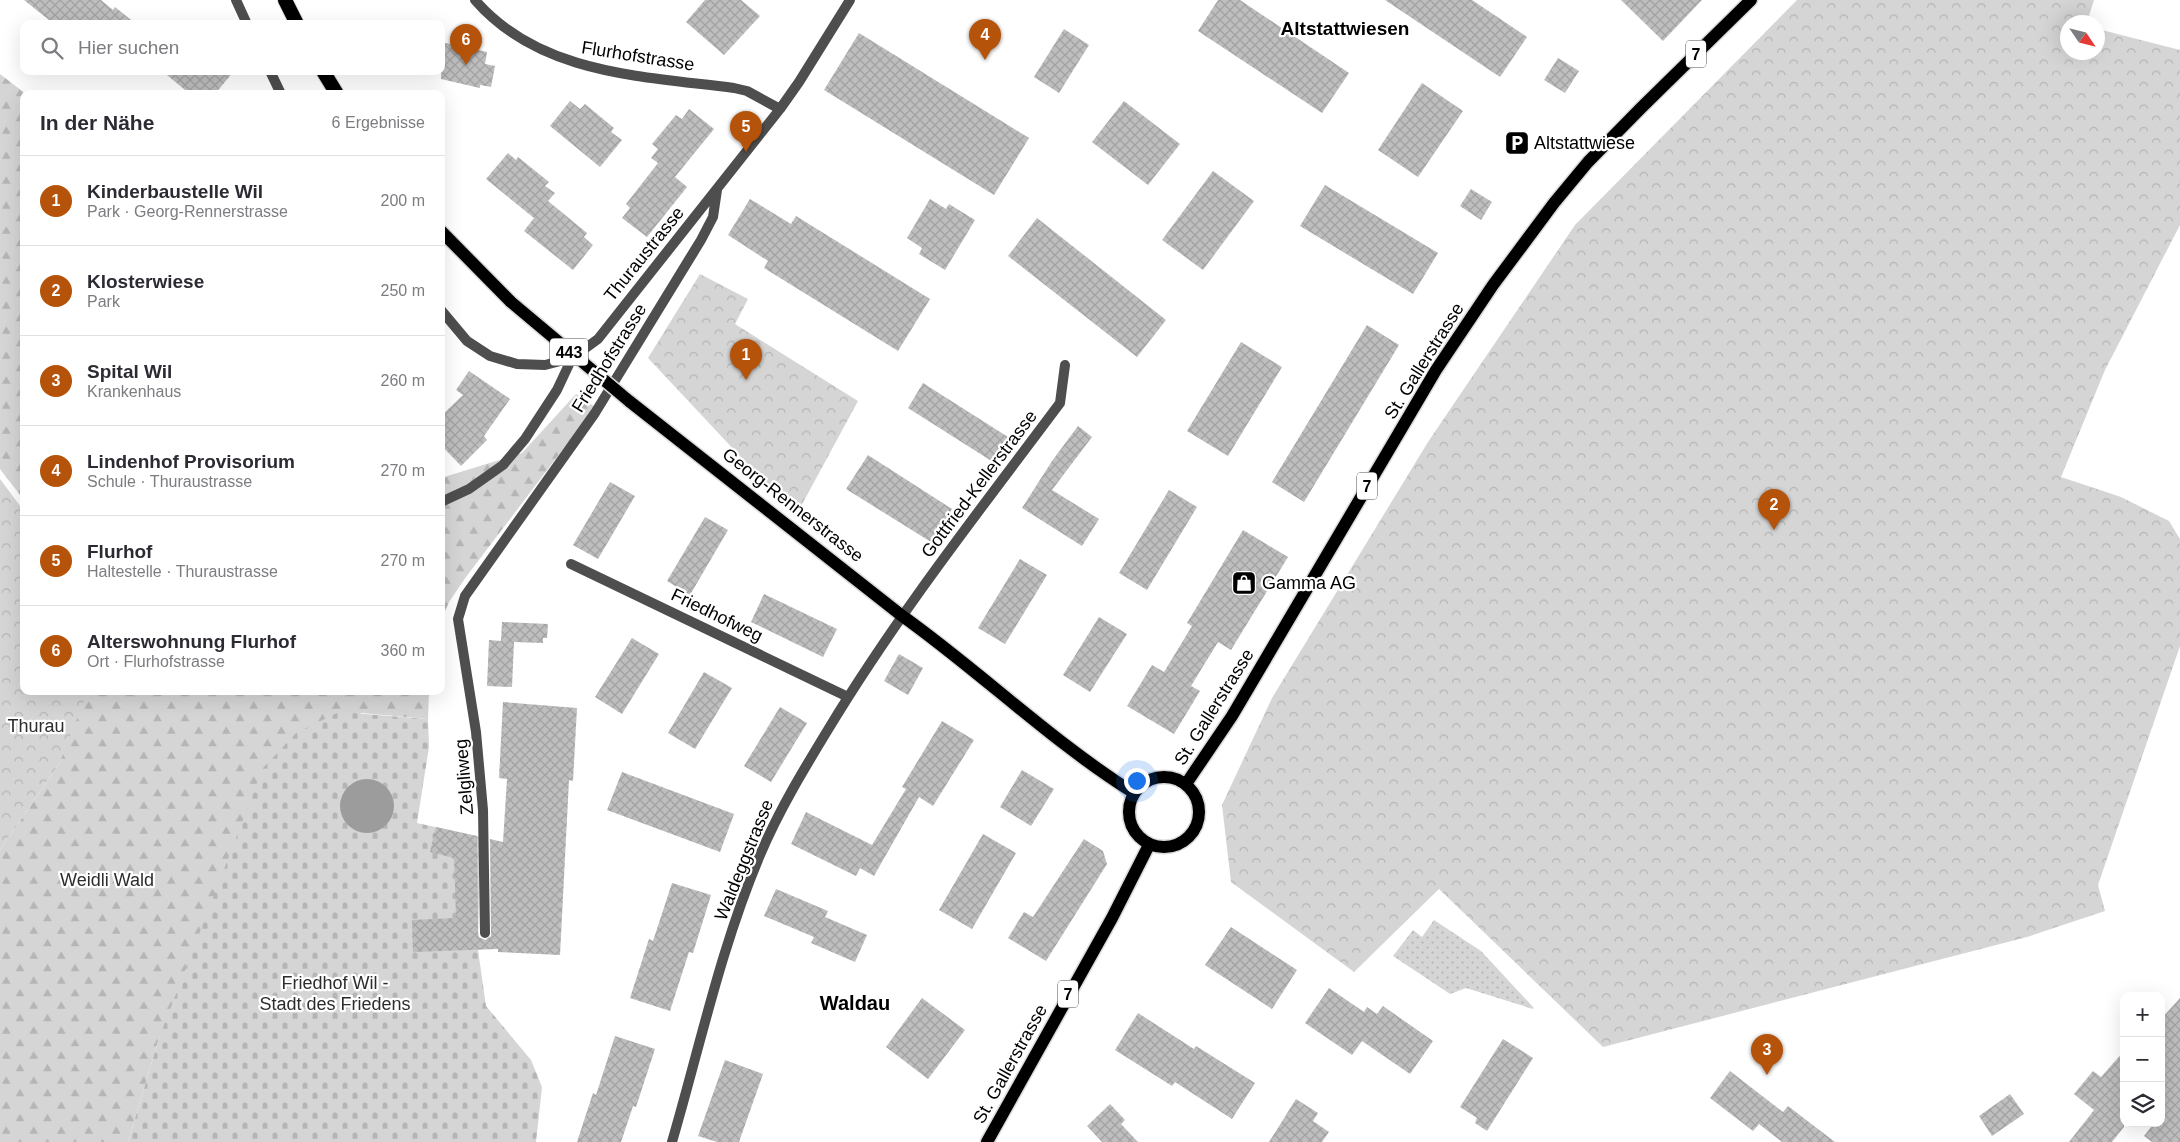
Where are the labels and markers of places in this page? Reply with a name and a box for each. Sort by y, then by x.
pin: 4 [969,19,1001,60]
pin: 6 [450,24,482,65]
pin: 5 [730,111,762,152]
parking icon: Altstattwiese [1504,130,1530,156]
place label: Altstattwiese [1534,133,1635,153]
pin: 1 [730,339,762,380]
pin: 2 [1758,489,1790,530]
shop icon: Gamma AG [1231,570,1257,596]
place label: Gamma AG [1262,573,1356,593]
pin: 3 [1751,1034,1783,1075]

